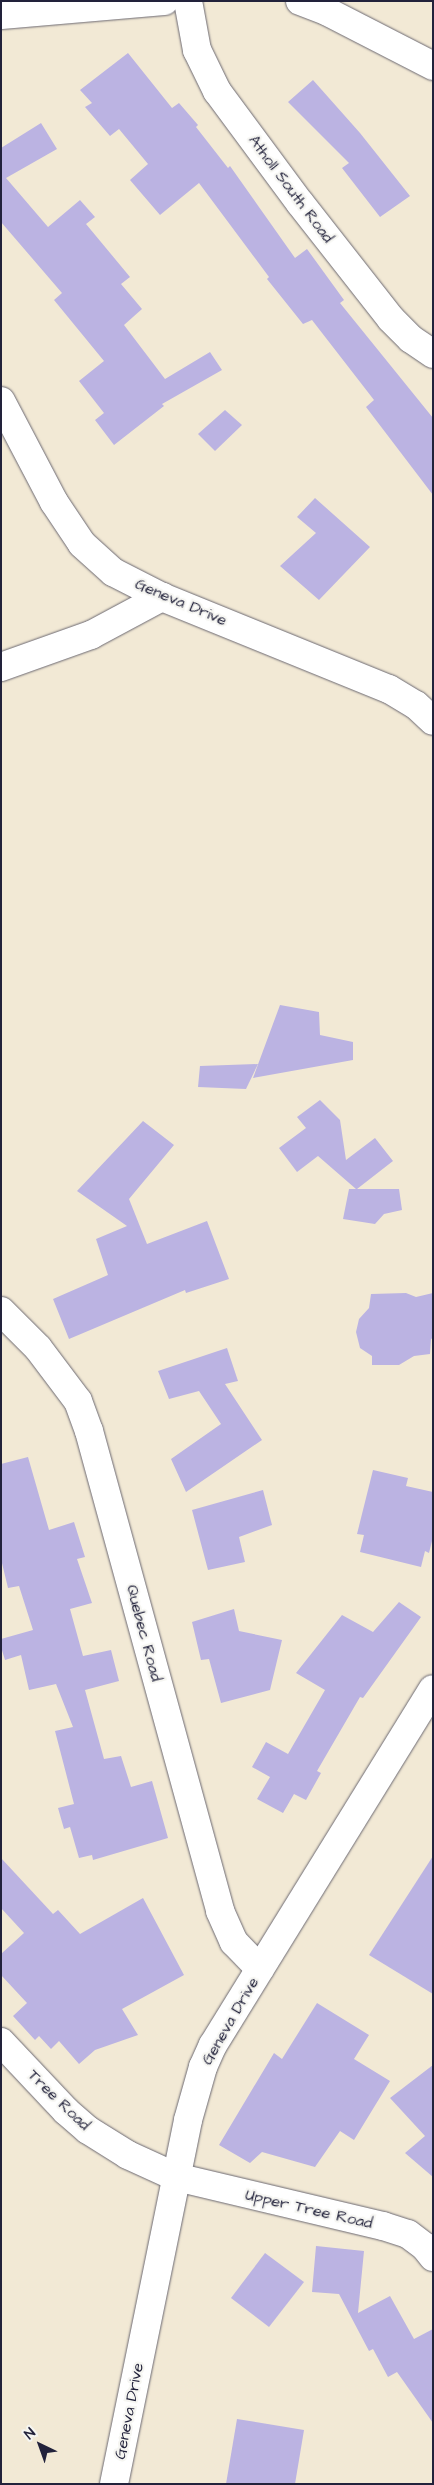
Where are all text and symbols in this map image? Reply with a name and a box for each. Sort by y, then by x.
street label: Atholl South Road [244,131,338,247]
street label: Geneva Drive [132,574,230,630]
street label: Quebec Road [122,1583,166,1683]
street label: Geneva Drive [197,1974,263,2068]
street label: Tree Road [24,2066,94,2134]
street label: Upper Tree Road [244,2185,374,2233]
street label: Geneva Drive [110,2361,148,2461]
north arrow [15,2420,65,2470]
text: N [20,2423,40,2444]

